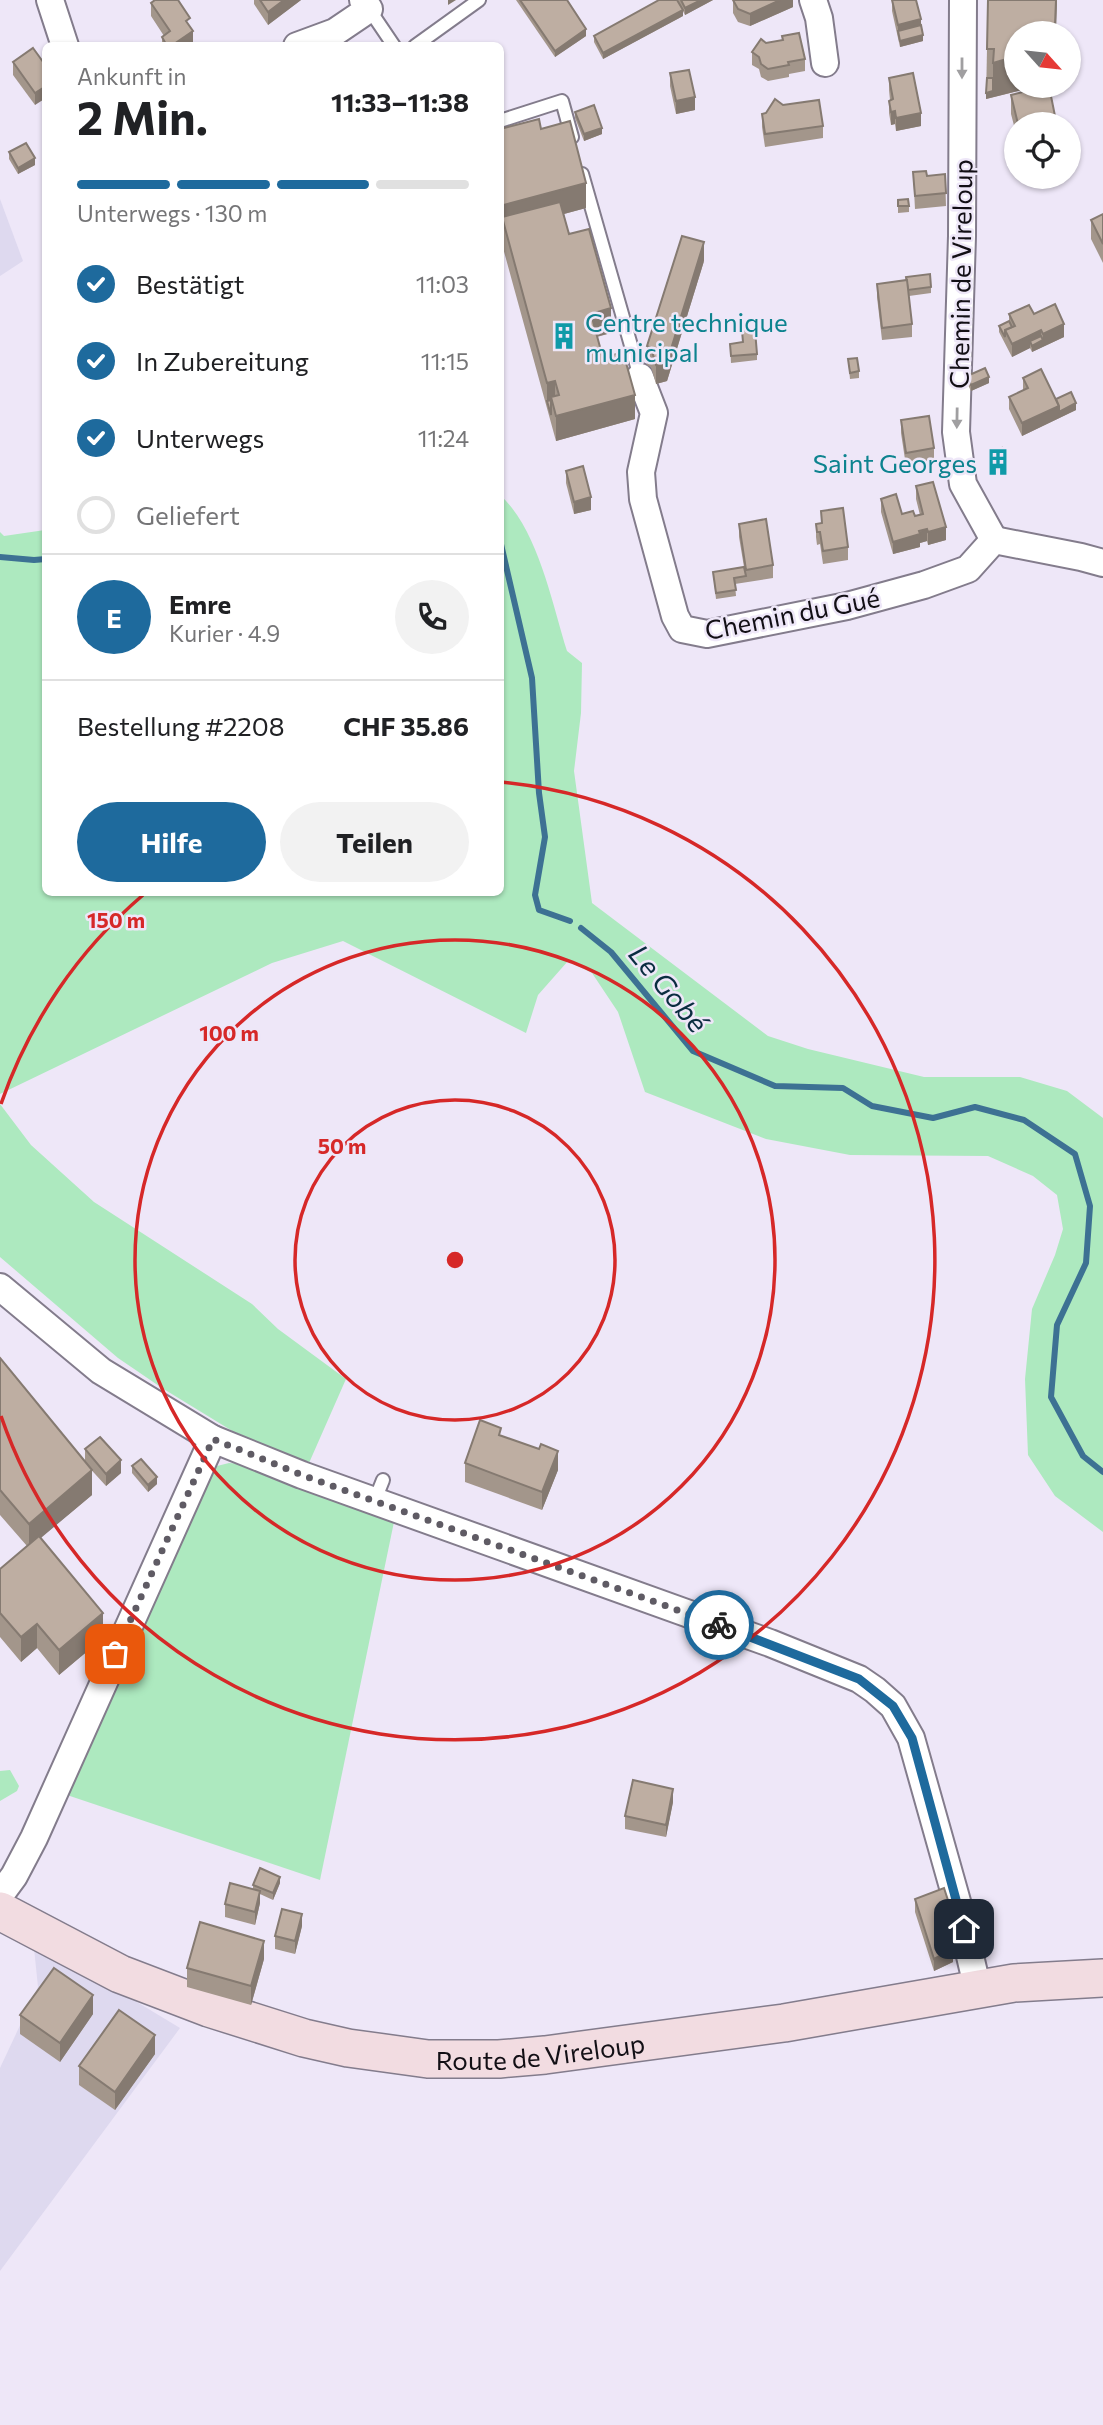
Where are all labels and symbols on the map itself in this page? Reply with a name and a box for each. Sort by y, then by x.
north arrow [1004,21,1082,98]
one-way arrow [956,57,968,79]
street label: Chemin de Vireloup [942,159,978,389]
place label: Centre technique municipal [585,306,788,367]
building icon: Centre technique municipal [549,321,579,351]
one-way arrow [951,407,962,429]
place label: Saint Georges [813,447,977,478]
building icon: Saint Georges [983,447,1013,477]
street label: Chemin du Gué [702,581,882,645]
text: 150 m [87,907,145,932]
water label: Le Gobé [622,937,716,1040]
text: 100 m [199,1020,259,1045]
text: 50 m [318,1133,366,1158]
centre of rings [443,1248,467,1272]
courier [684,1590,754,1660]
pin [85,1624,145,1684]
pin [934,1899,994,1959]
street label: Route de Vireloup [436,2026,647,2075]

